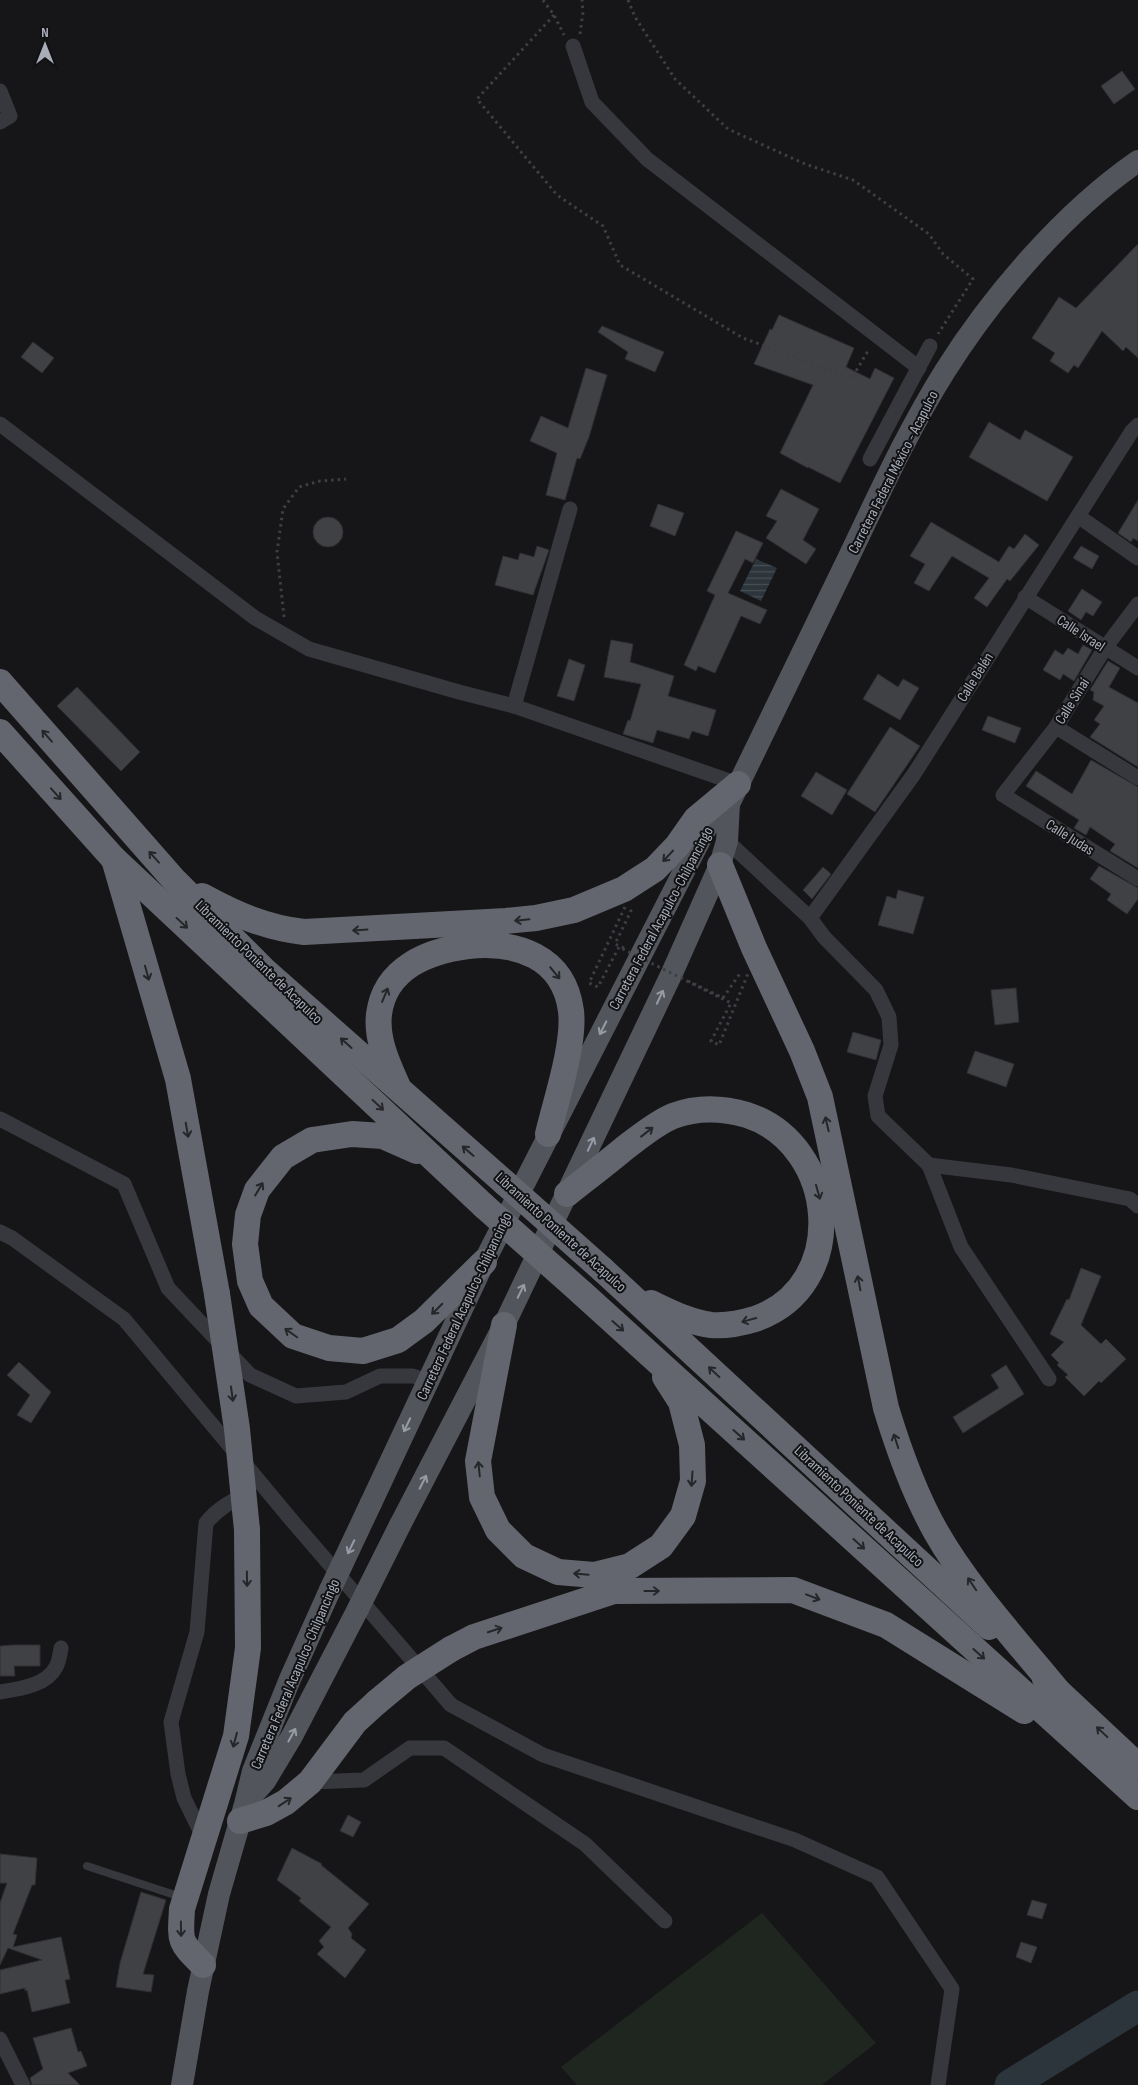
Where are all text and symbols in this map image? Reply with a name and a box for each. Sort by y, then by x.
north arrow [20,20,70,70]
text: N [41,24,49,41]
street label: Carretera Federal México - Acapulco [844,388,943,557]
street label: Calle Israel [1053,611,1108,656]
street label: Calle Belén [953,649,998,706]
street label: Calle Sinaí [1051,674,1094,728]
one-way arrow [41,729,52,742]
one-way arrow [50,788,62,801]
street label: Calle Judas [1042,815,1097,860]
street label: Carretera Federal Acapulco-Chilpancingo [605,823,718,1013]
one-way arrow [662,850,674,862]
one-way arrow [148,851,160,864]
street label: Libramiento Poniente de Acapulco [191,896,326,1028]
one-way arrow [514,915,530,924]
one-way arrow [176,917,189,929]
one-way arrow [352,926,368,935]
one-way arrow [142,964,152,980]
one-way arrow [549,966,560,979]
one-way arrow [381,988,390,1003]
one-way arrow [656,990,666,1005]
one-way arrow [598,1020,607,1035]
one-way arrow [340,1037,353,1049]
one-way arrow [371,1099,384,1111]
one-way arrow [822,1116,831,1132]
one-way arrow [183,1121,192,1137]
one-way arrow [640,1126,653,1137]
one-way arrow [587,1137,596,1152]
one-way arrow [462,1145,475,1156]
street label: Libramiento Poniente de Acapulco [491,1168,630,1296]
one-way arrow [254,1182,264,1197]
one-way arrow [813,1183,823,1199]
street label: Carretera Federal Acapulco-Chilpancingo [413,1209,516,1403]
one-way arrow [854,1275,863,1291]
one-way arrow [516,1283,526,1298]
one-way arrow [431,1302,443,1315]
one-way arrow [742,1316,758,1325]
one-way arrow [612,1320,625,1331]
one-way arrow [284,1328,298,1338]
one-way arrow [708,1366,720,1378]
one-way arrow [227,1386,237,1402]
one-way arrow [402,1417,412,1432]
one-way arrow [732,1429,745,1441]
one-way arrow [891,1433,901,1449]
street label: Libramiento Poniente de Acapulco [790,1441,927,1571]
one-way arrow [474,1462,484,1478]
one-way arrow [688,1470,697,1486]
one-way arrow [419,1475,428,1490]
one-way arrow [852,1538,865,1550]
one-way arrow [346,1539,355,1554]
one-way arrow [574,1569,590,1579]
one-way arrow [242,1570,252,1586]
street label: Carretera Federal Acapulco-Chilpancingo [247,1576,344,1772]
one-way arrow [967,1577,977,1591]
one-way arrow [643,1586,659,1596]
one-way arrow [805,1593,820,1602]
one-way arrow [487,1624,503,1634]
one-way arrow [972,1648,985,1660]
one-way arrow [1096,1726,1109,1738]
one-way arrow [287,1727,297,1742]
one-way arrow [229,1732,239,1748]
one-way arrow [278,1797,292,1807]
one-way arrow [176,1921,186,1937]

